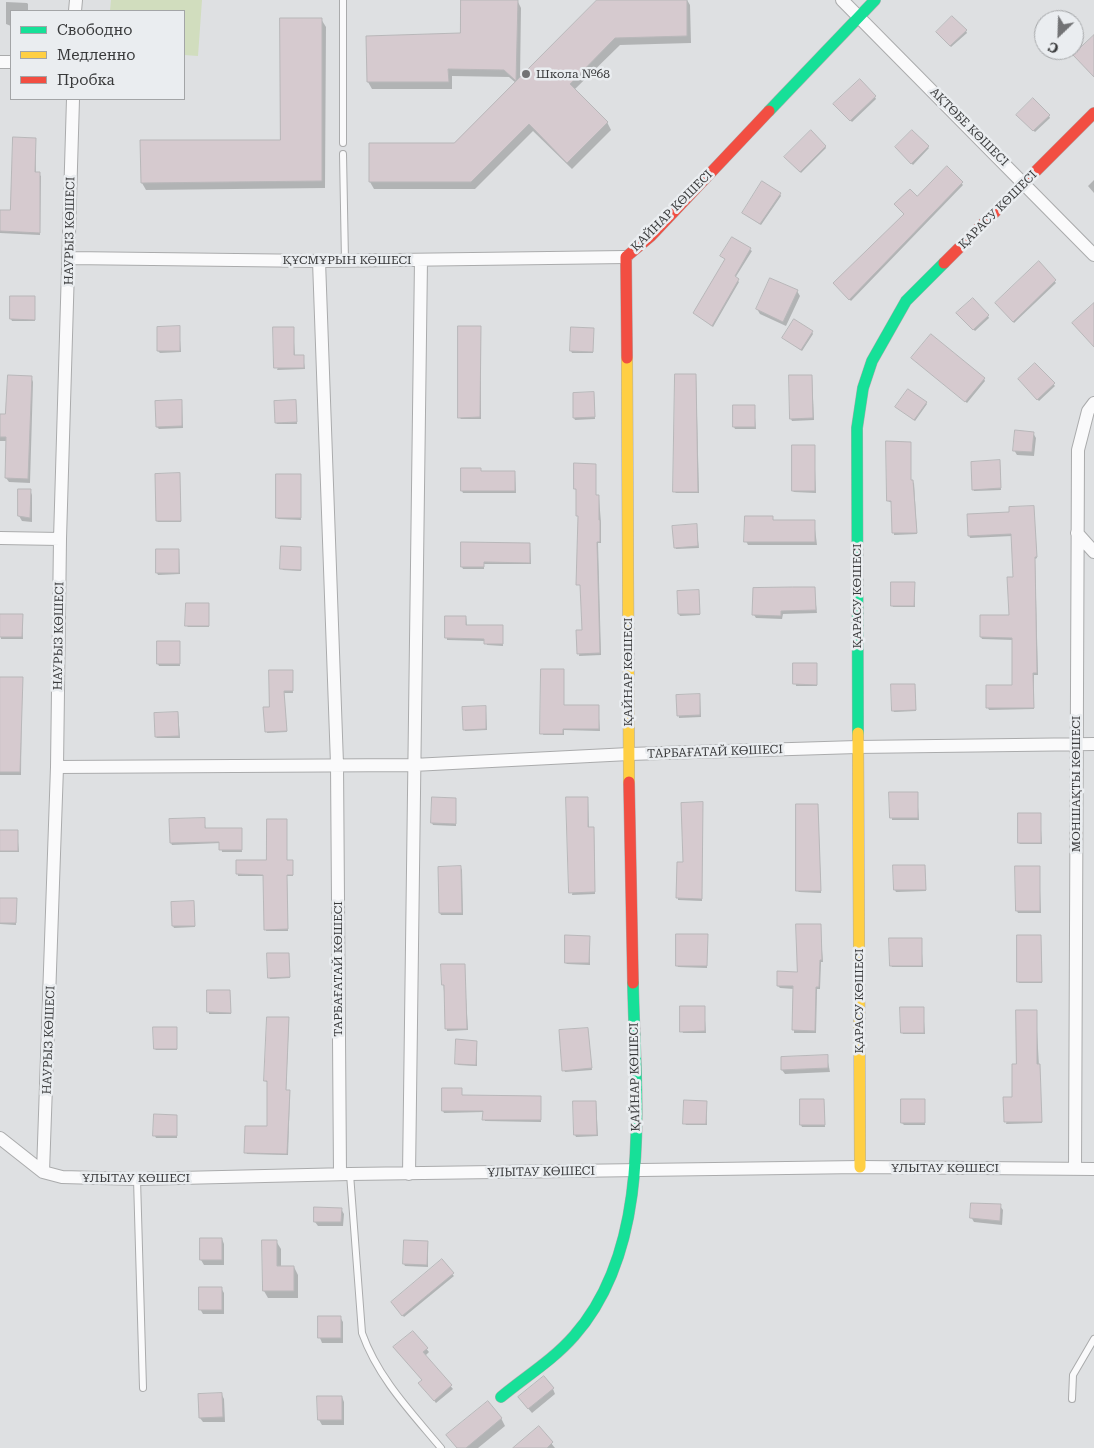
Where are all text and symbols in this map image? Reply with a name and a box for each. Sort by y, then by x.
legend [10,10,185,100]
north arrow [1034,10,1084,60]
text: Свободно [57,21,132,39]
text: С [1046,38,1061,57]
text: Медленно [57,46,136,64]
place label: Школа №68 [536,67,610,81]
marker: Школа №68 [520,68,532,80]
text: Пробка [57,71,115,89]
street label: АҚТӨБЕ КӨШЕСІ [927,85,1011,169]
street label: ҚАЙНАР КӨШЕСІ [628,167,716,255]
street label: ҚАРАСУ КӨШЕСІ [956,168,1040,252]
street label: НАУРЫЗ КӨШЕСІ [62,177,78,285]
street label: ҚҰСМҰРЫН КӨШЕСІ [282,253,412,267]
street label: ҚАРАСУ КӨШЕСІ [850,544,864,648]
street label: НАУРЫЗ КӨШЕСІ [51,582,67,690]
street label: ҚАЙНАР КӨШЕСІ [621,618,635,726]
street label: МОНШАҚТЫ КӨШЕСІ [1069,716,1083,852]
street label: ТАРБАҒАТАЙ КӨШЕСІ [647,742,783,762]
street label: ТАРБАҒАТАЙ КӨШЕСІ [331,901,345,1037]
street label: ҚАРАСУ КӨШЕСІ [852,949,866,1053]
street label: НАУРЫЗ КӨШЕСІ [40,985,58,1095]
street label: ҚАЙНАР КӨШЕСІ [627,1022,643,1132]
street label: ҰЛЫТАУ КӨШЕСІ [891,1161,999,1175]
street label: ҰЛЫТАУ КӨШЕСІ [487,1164,595,1180]
street label: ҰЛЫТАУ КӨШЕСІ [82,1171,190,1185]

